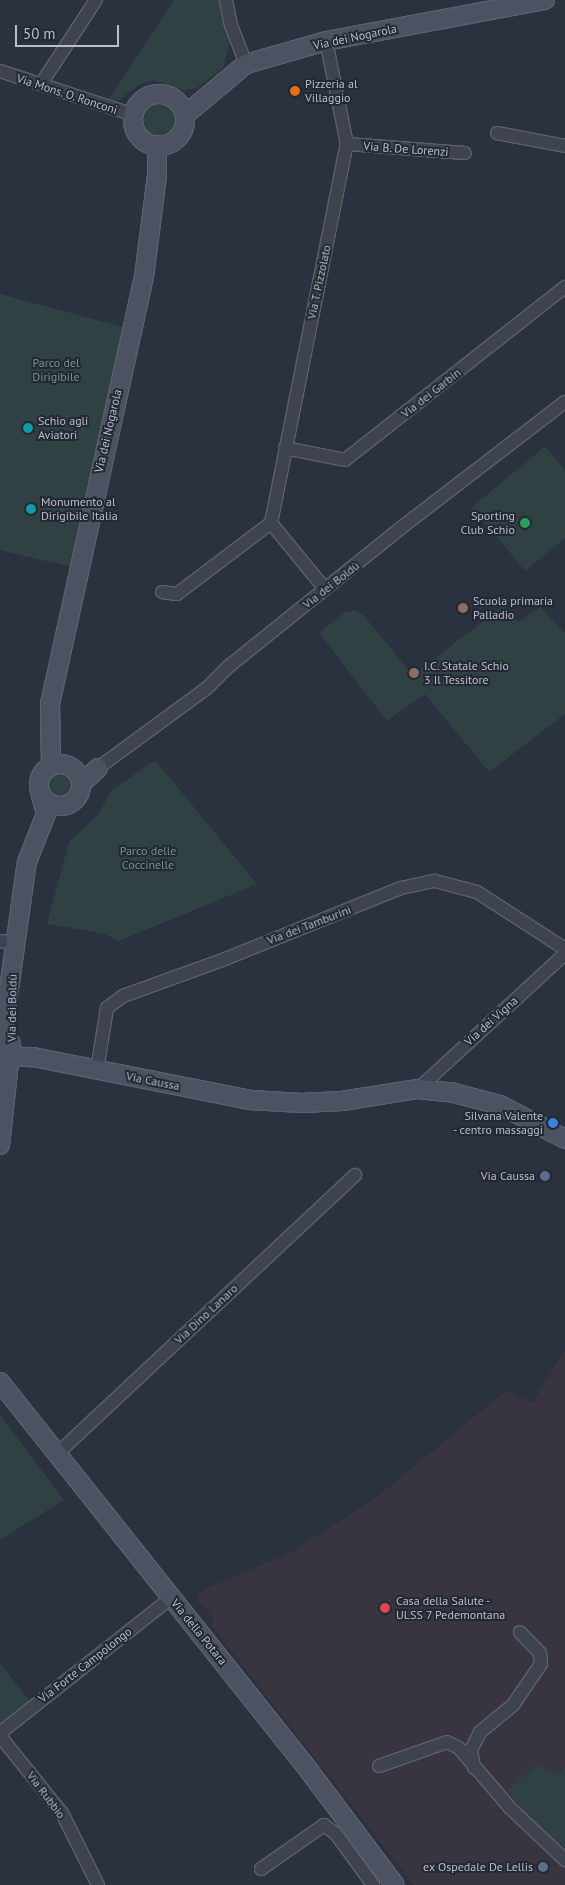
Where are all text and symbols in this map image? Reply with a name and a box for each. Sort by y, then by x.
scale bar [18,15,121,47]
street label: Via dei Nogarola [312,21,398,53]
text: 50 m [23,24,56,43]
street label: Via Mons. O. Ronconi [14,71,120,117]
place label: Pizzeria al Villaggio [305,77,357,105]
marker: Pizzeria al Villaggio [289,85,301,97]
street label: Via B. De Lorenzi [362,139,450,159]
street label: Via T. Pizzolato [304,243,334,321]
park label: Parco del Dirigibile [32,356,80,384]
street label: Via dei Garbin [398,365,464,421]
street label: Via dei Nogarola [91,388,125,474]
place label: Schio agli Aviatori [38,414,88,442]
marker: Schio agli Aviatori [22,422,34,434]
place label: Monumento al Dirigibile Italia [41,495,118,523]
marker: Monumento al Dirigibile Italia [25,503,37,515]
place label: Sporting Club Schio [460,509,515,537]
marker: Sporting Club Schio [519,517,531,529]
street label: Via dei Boldù [300,558,362,612]
place label: Scuola primaria Palladio [473,594,553,622]
marker: Scuola primaria Palladio [457,602,469,614]
place label: I.C. Statale Schio 3 Il Tessitore [424,659,510,687]
marker: I.C. Statale Schio 3 Il Tessitore [408,667,420,679]
park label: Parco delle Coccinelle [120,844,176,872]
street label: Via dei Tamburini [265,902,353,948]
street label: Via dei Boldù [4,974,20,1042]
street label: Via dei Vigna [461,993,521,1049]
street label: Via Caussa [125,1069,181,1093]
place label: Silvana Valente - centro massaggi [452,1109,543,1137]
marker: Silvana Valente - centro massaggi [547,1117,559,1129]
place label: Via Caussa [481,1169,535,1183]
marker: Via Caussa [539,1170,551,1182]
street label: Via Dino Lanaro [171,1281,241,1347]
place label: Casa della Salute - ULSS 7 Pedemontana [396,1594,506,1622]
street label: Via della Potara [168,1596,230,1668]
marker: Casa della Salute - ULSS 7 Pedemontana [378,1601,392,1615]
street label: Via Forte Campolongo [36,1624,134,1706]
street label: Via Rubbio [24,1769,68,1821]
place label: ex Ospedale De Lellis [423,1860,533,1874]
marker: ex Ospedale De Lellis [537,1861,549,1873]

